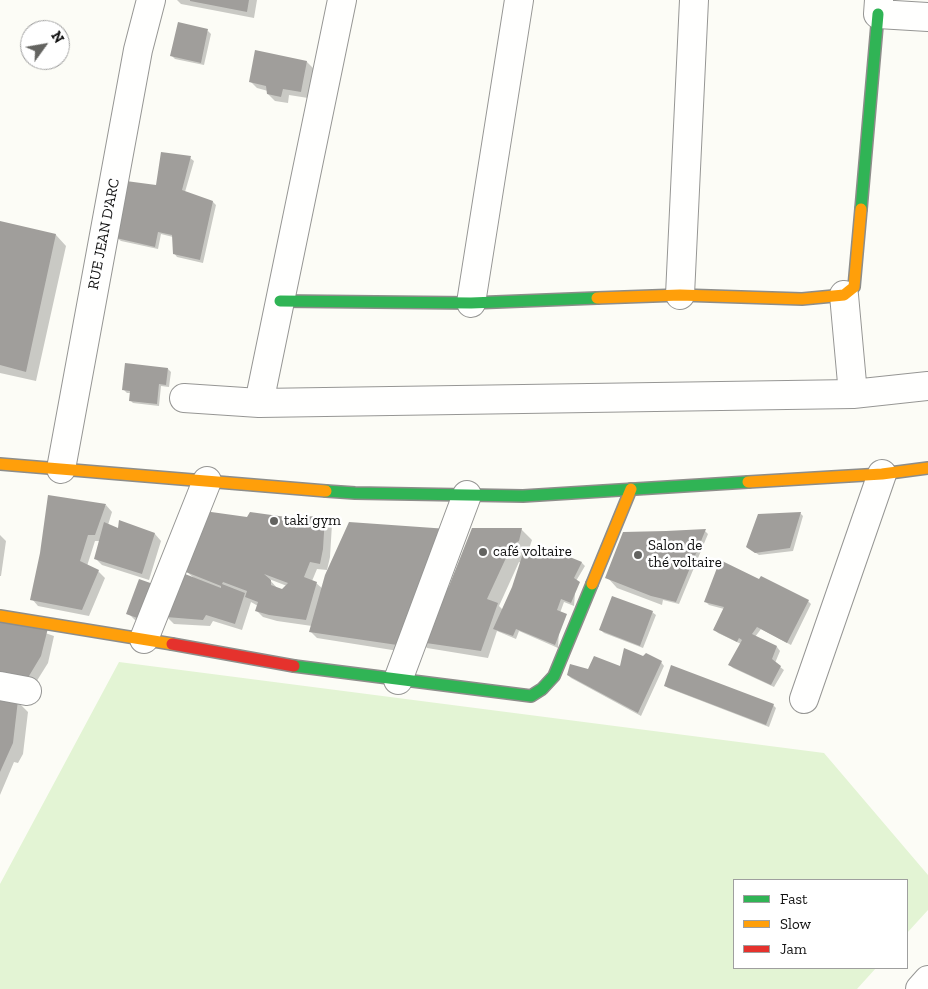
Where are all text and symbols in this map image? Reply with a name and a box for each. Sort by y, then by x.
north arrow [20,20,70,70]
text: N [47,28,67,46]
street label: RUE JEAN D'ARC [84,177,124,291]
place label: taki gym [284,512,341,530]
marker: taki gym [268,515,280,527]
place label: Salon de thé voltaire [648,537,722,572]
place label: café voltaire [493,543,572,561]
marker: café voltaire [477,546,489,558]
marker: Salon de thé voltaire [632,549,644,561]
legend [733,879,908,969]
text: Fast [780,890,808,908]
text: Slow [780,915,811,933]
text: Jam [780,940,807,958]

